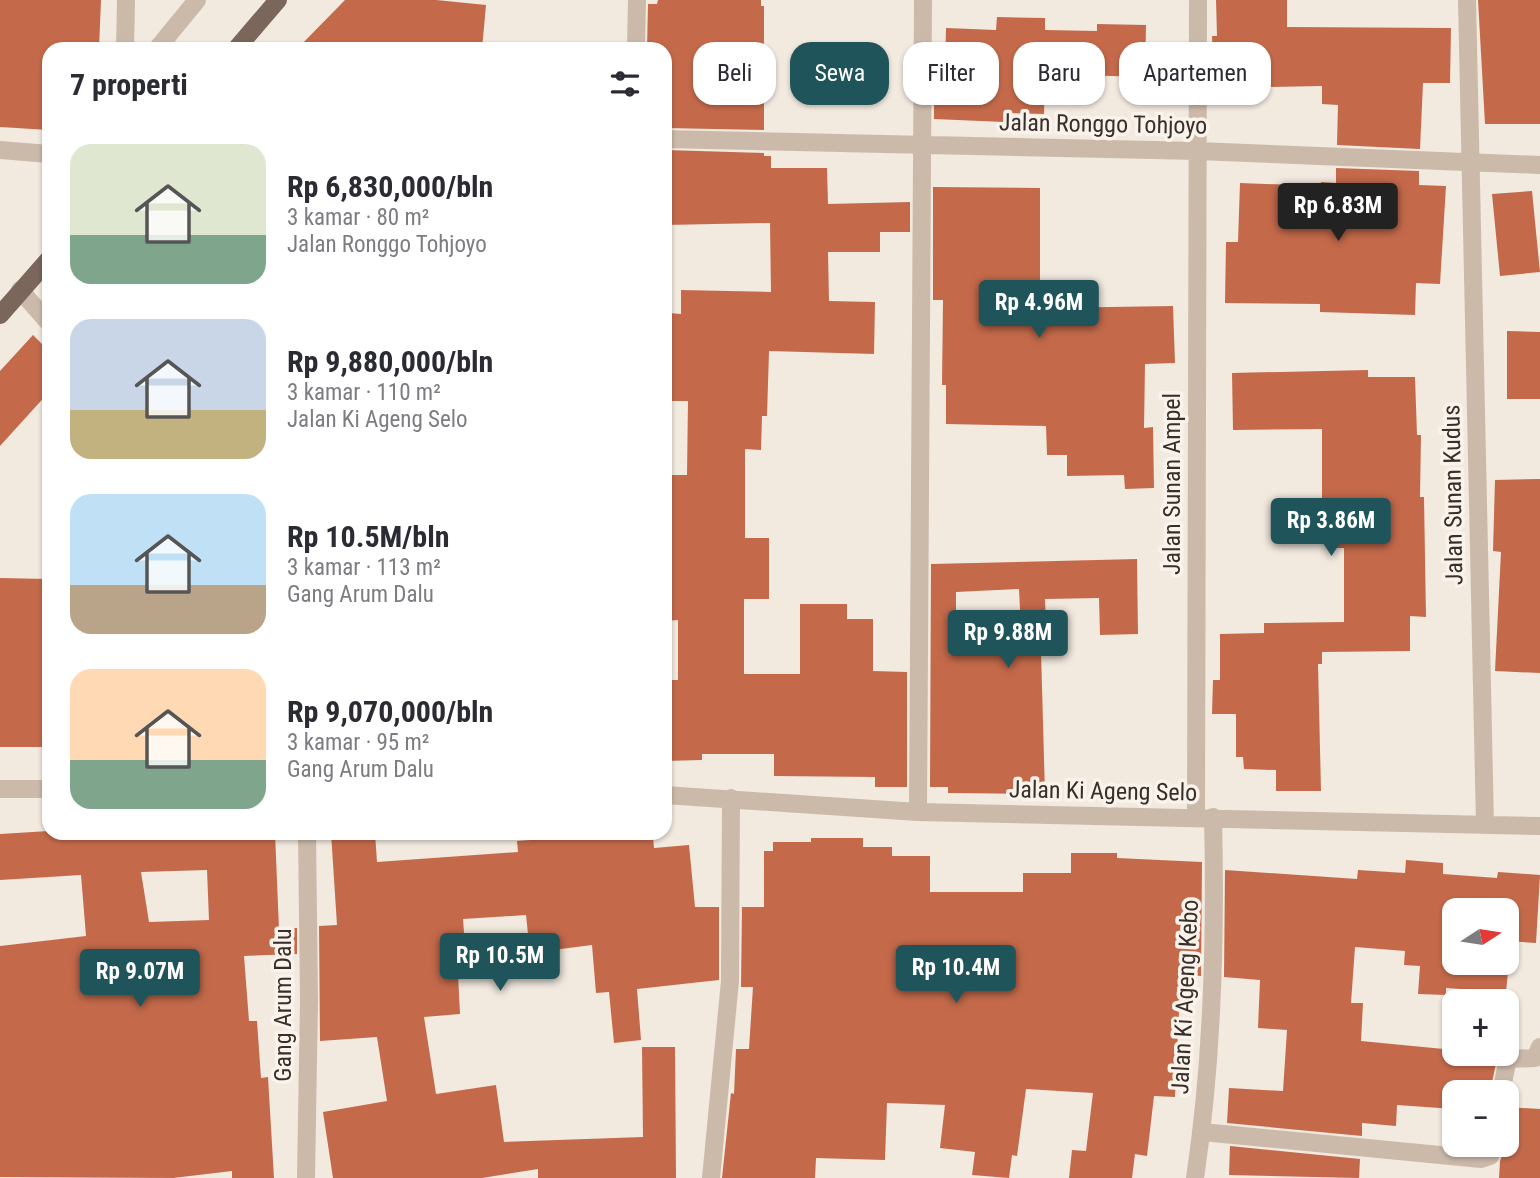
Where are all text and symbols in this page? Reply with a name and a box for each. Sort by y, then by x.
chip: Beli [693,42,776,105]
chip: Sewa [790,42,889,105]
chip: Filter [903,42,999,105]
chip: Baru [1013,42,1105,105]
chip: Apartemen [1119,42,1271,105]
icon: filters [606,65,644,103]
text: 7 properti [70,67,188,102]
street label: Jalan Ronggo Tohjoyo [999,108,1207,140]
text: Rp 6,830,000/bln [287,169,493,204]
icon: home [126,172,210,256]
pin: Rp 6.83M [1266,184,1410,243]
text: Rp 6.83M [1294,192,1382,219]
text: 3 kamar · 80 m² [287,204,429,231]
text: Jalan Ronggo Tohjoyo [287,231,487,258]
pin: Rp 4.96M [967,280,1111,340]
text: Rp 4.96M [995,289,1083,316]
text: Rp 9,880,000/bln [287,344,493,379]
icon: home [126,347,210,431]
text: 3 kamar · 110 m² [287,379,441,406]
street label: Jalan Sunan Ampel [1158,393,1186,575]
street label: Jalan Sunan Kudus [1437,405,1469,585]
text: Jalan Ki Ageng Selo [287,406,468,433]
pin: Rp 3.86M [1259,498,1403,558]
text: Rp 3.86M [1287,507,1375,534]
text: Rp 10.5M/bln [287,519,449,554]
icon: home [126,522,210,606]
text: 3 kamar · 113 m² [287,554,441,581]
text: Gang Arum Dalu [287,581,434,608]
pin: Rp 9.88M [936,610,1080,670]
text: Rp 9.88M [964,619,1052,646]
text: Rp 9,070,000/bln [287,694,493,729]
icon: home [126,697,210,781]
text: 3 kamar · 95 m² [287,729,429,756]
text: Gang Arum Dalu [287,756,434,783]
street label: Jalan Ki Ageng Selo [1009,775,1197,807]
north arrow [1442,898,1519,975]
map controls [1442,898,1519,1157]
street label: Jalan Ki Ageng Kebo [1166,899,1204,1095]
street label: Gang Arum Dalu [269,928,297,1082]
pin: Rp 10.5M [428,934,572,993]
text: Rp 10.5M [456,942,544,969]
pin: Rp 10.4M [884,946,1028,1005]
pin: Rp 9.07M [68,950,212,1009]
text: Rp 10.4M [912,954,1000,981]
text: Rp 9.07M [96,958,184,985]
button: + [1442,989,1519,1066]
button: − [1442,1080,1519,1157]

